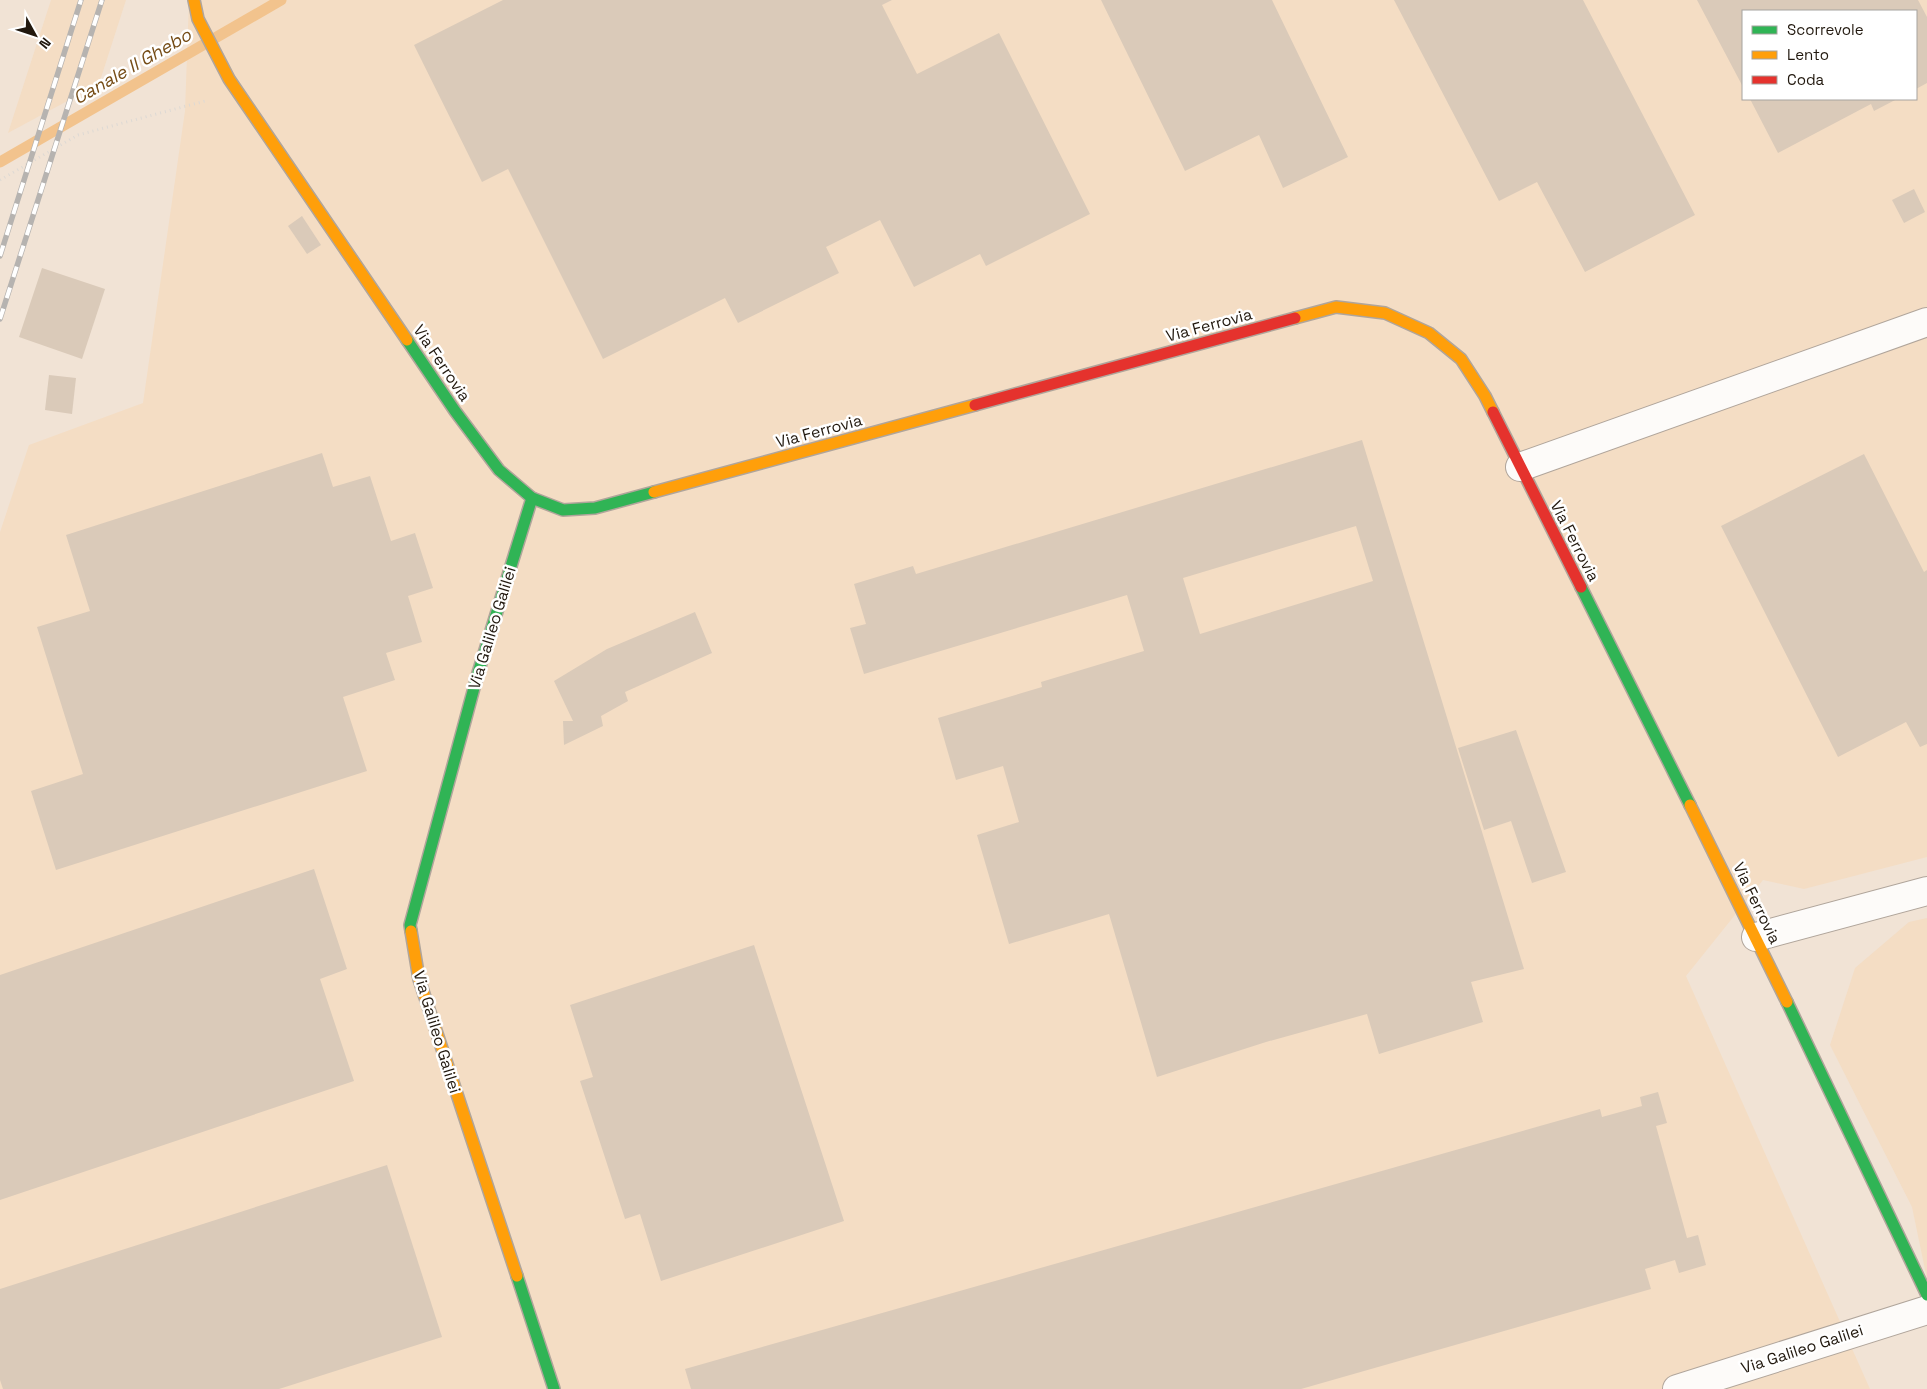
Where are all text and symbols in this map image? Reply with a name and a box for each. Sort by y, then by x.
north arrow [10,10,60,60]
legend [1742,10,1917,100]
text: Scorrevole [1787,20,1864,39]
water label: Canale Il Ghebo [69,22,196,109]
text: N [35,34,55,53]
text: Lento [1787,45,1829,64]
text: Coda [1787,70,1825,89]
street label: Via Ferrovia [1164,303,1254,347]
street label: Via Ferrovia [409,321,475,405]
street label: Via Ferrovia [774,409,864,453]
street label: Via Ferrovia [1546,497,1604,585]
street label: Via Galileo Galilei [463,564,521,692]
street label: Via Ferrovia [1728,859,1786,947]
street label: Via Galileo Galilei [408,968,466,1096]
street label: Via Galileo Galilei [1738,1319,1866,1379]

